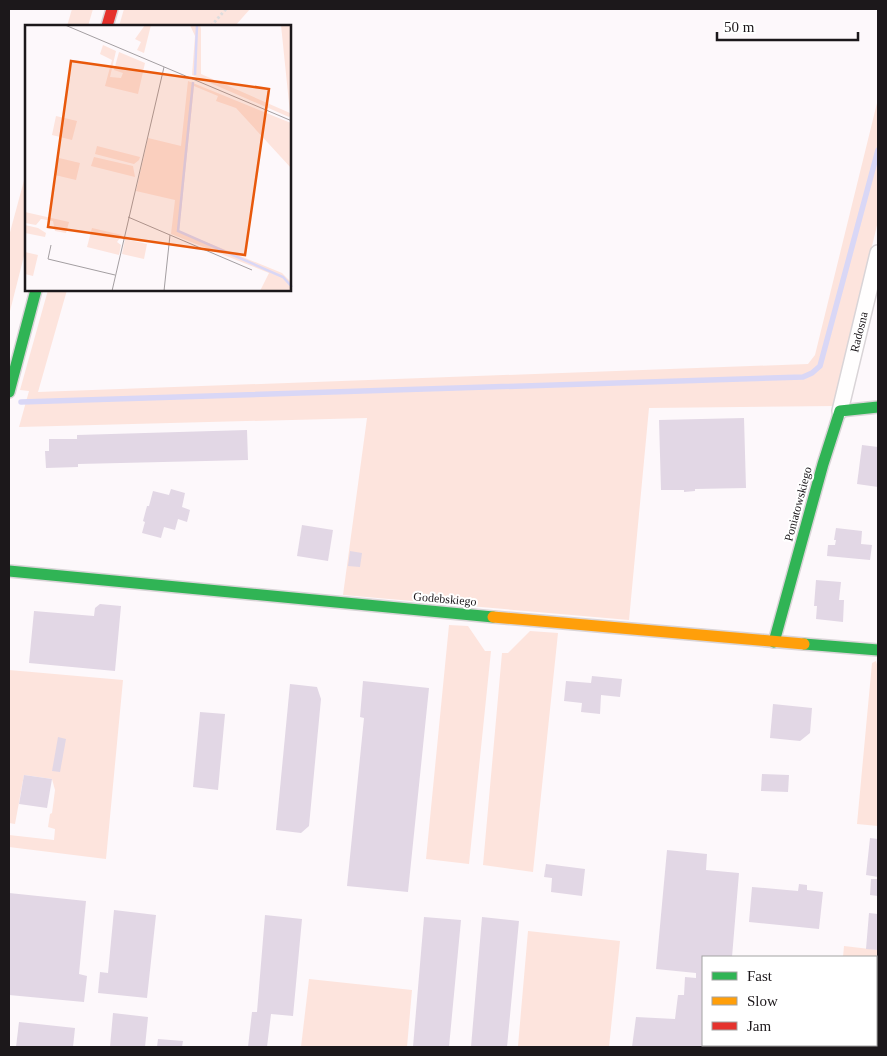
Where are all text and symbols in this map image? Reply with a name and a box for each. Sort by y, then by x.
scale bar [717,10,858,42]
text: 50 m [724,19,755,35]
inset map [25,25,291,291]
street label: Radosna [847,310,871,354]
street label: Poniatowskiego [781,465,815,543]
street label: Godebskiego [413,589,477,609]
legend [702,956,877,1046]
text: Fast [747,968,773,984]
text: Slow [747,993,778,1009]
text: Jam [747,1018,771,1034]

